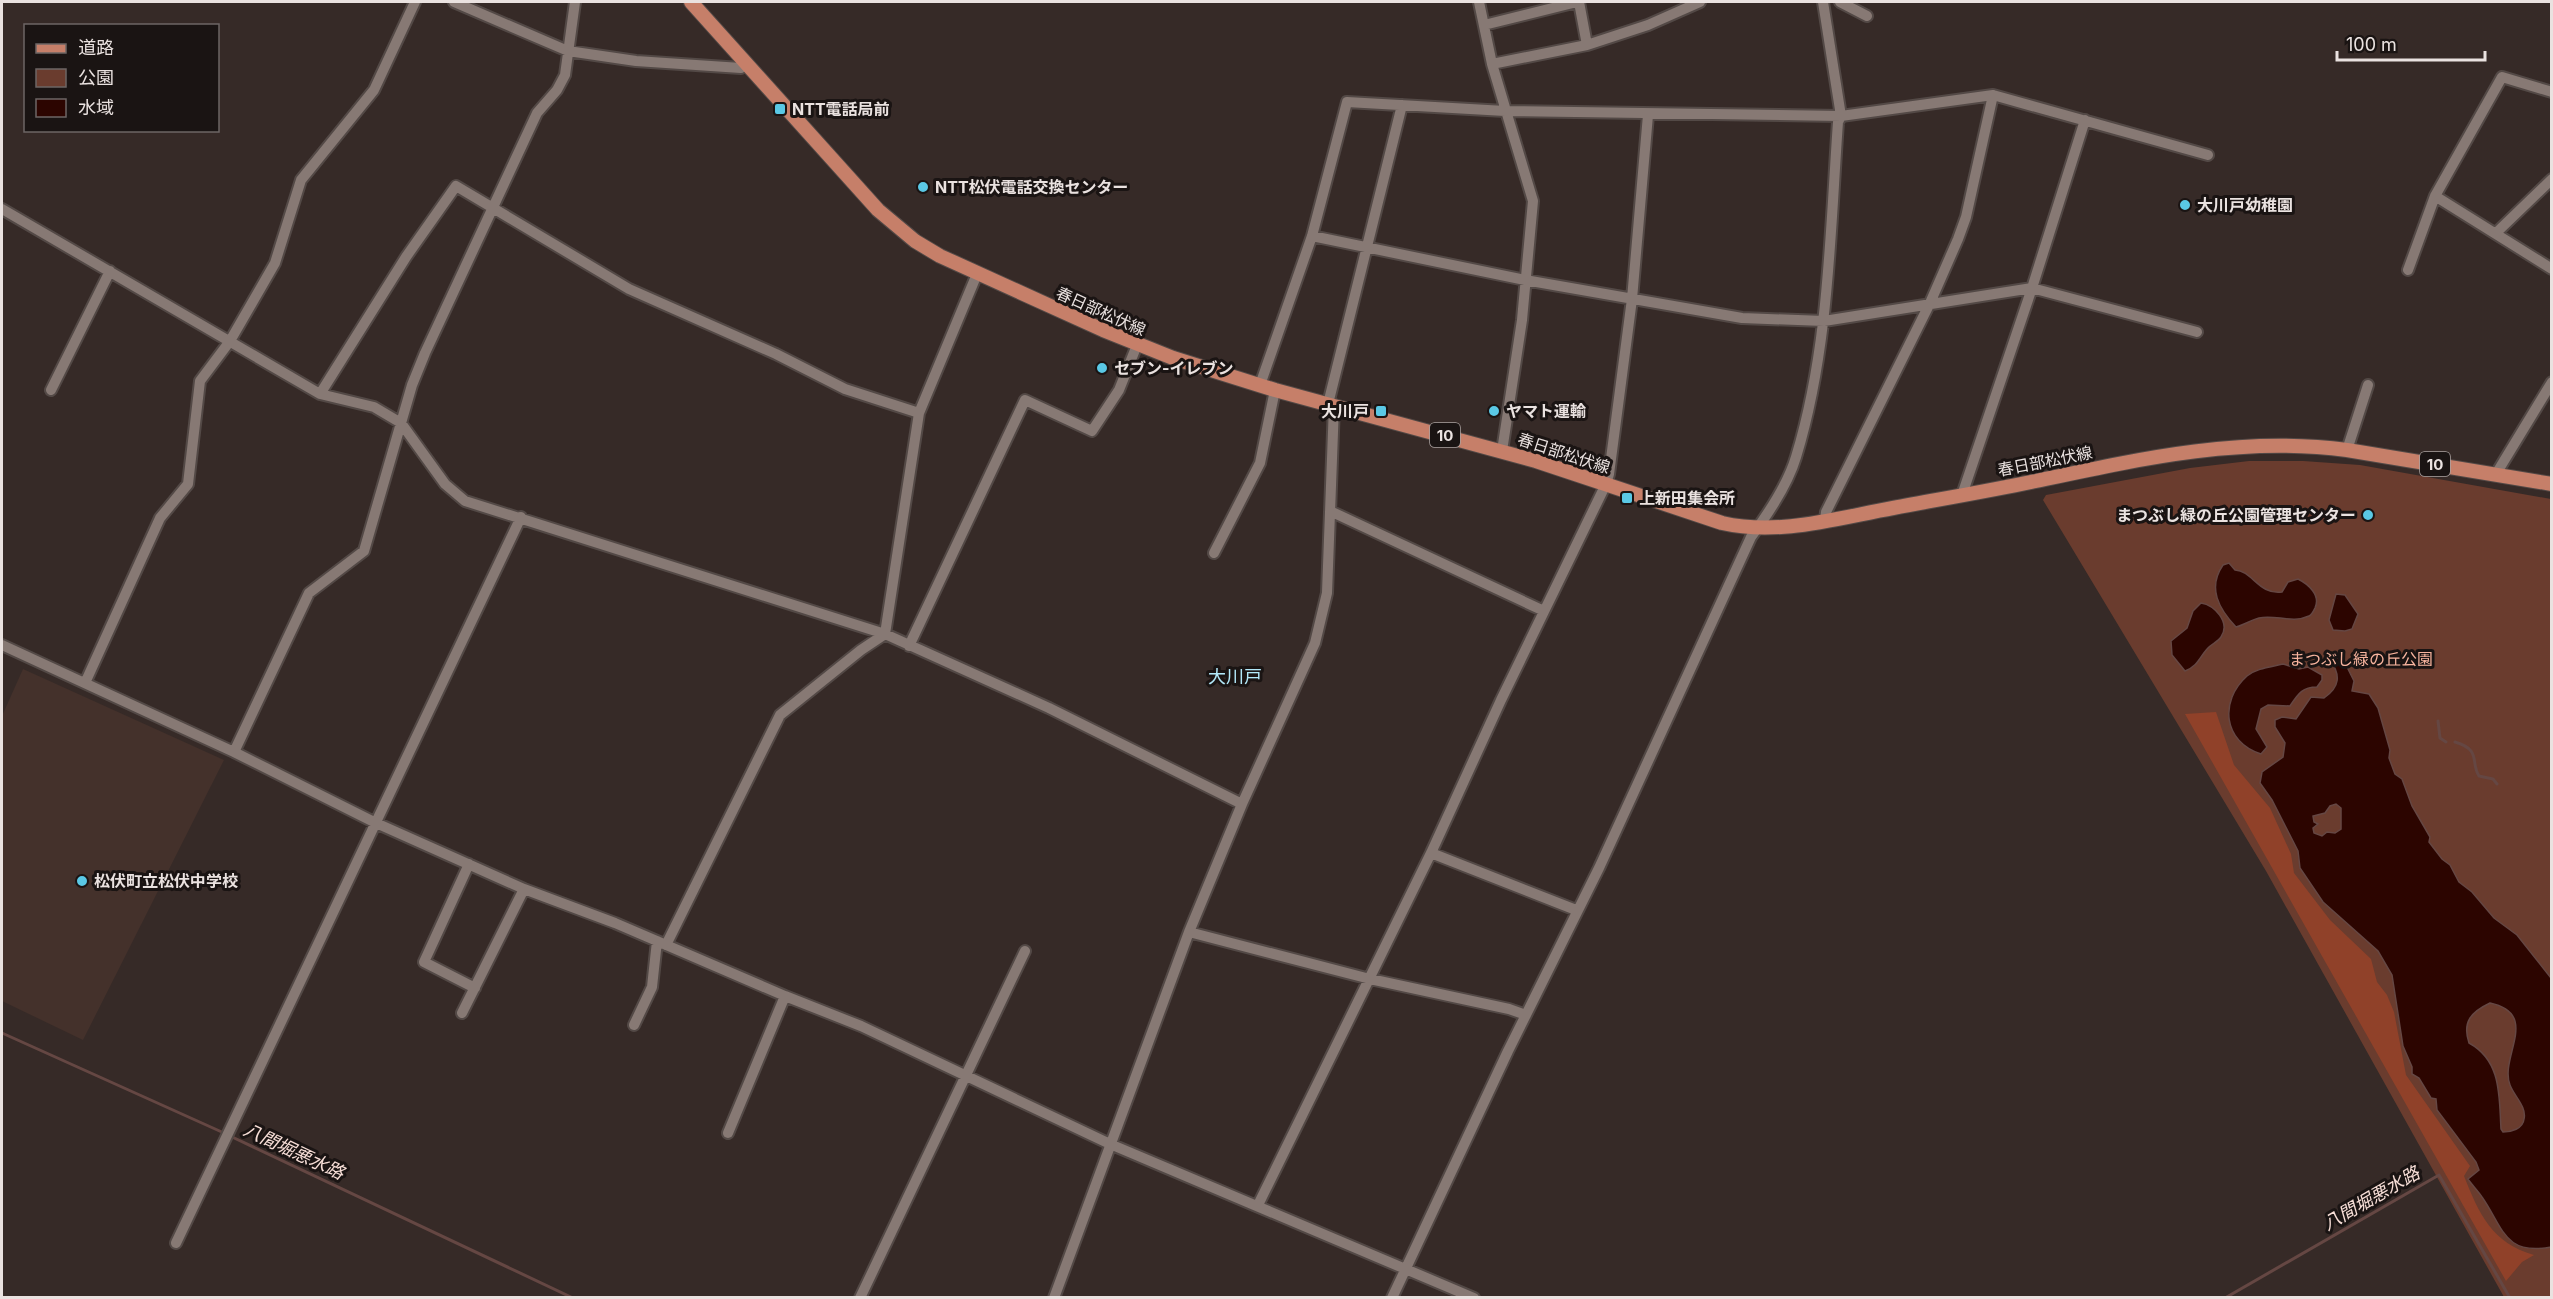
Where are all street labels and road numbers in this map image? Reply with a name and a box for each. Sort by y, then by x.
street label: 春日部松伏線 [1053,282,1149,340]
road number: 10 [1430,423,1460,447]
street label: 春日部松伏線 [1515,429,1613,477]
street label: 春日部松伏線 [1996,442,2094,480]
road number: 10 [2420,452,2450,476]

